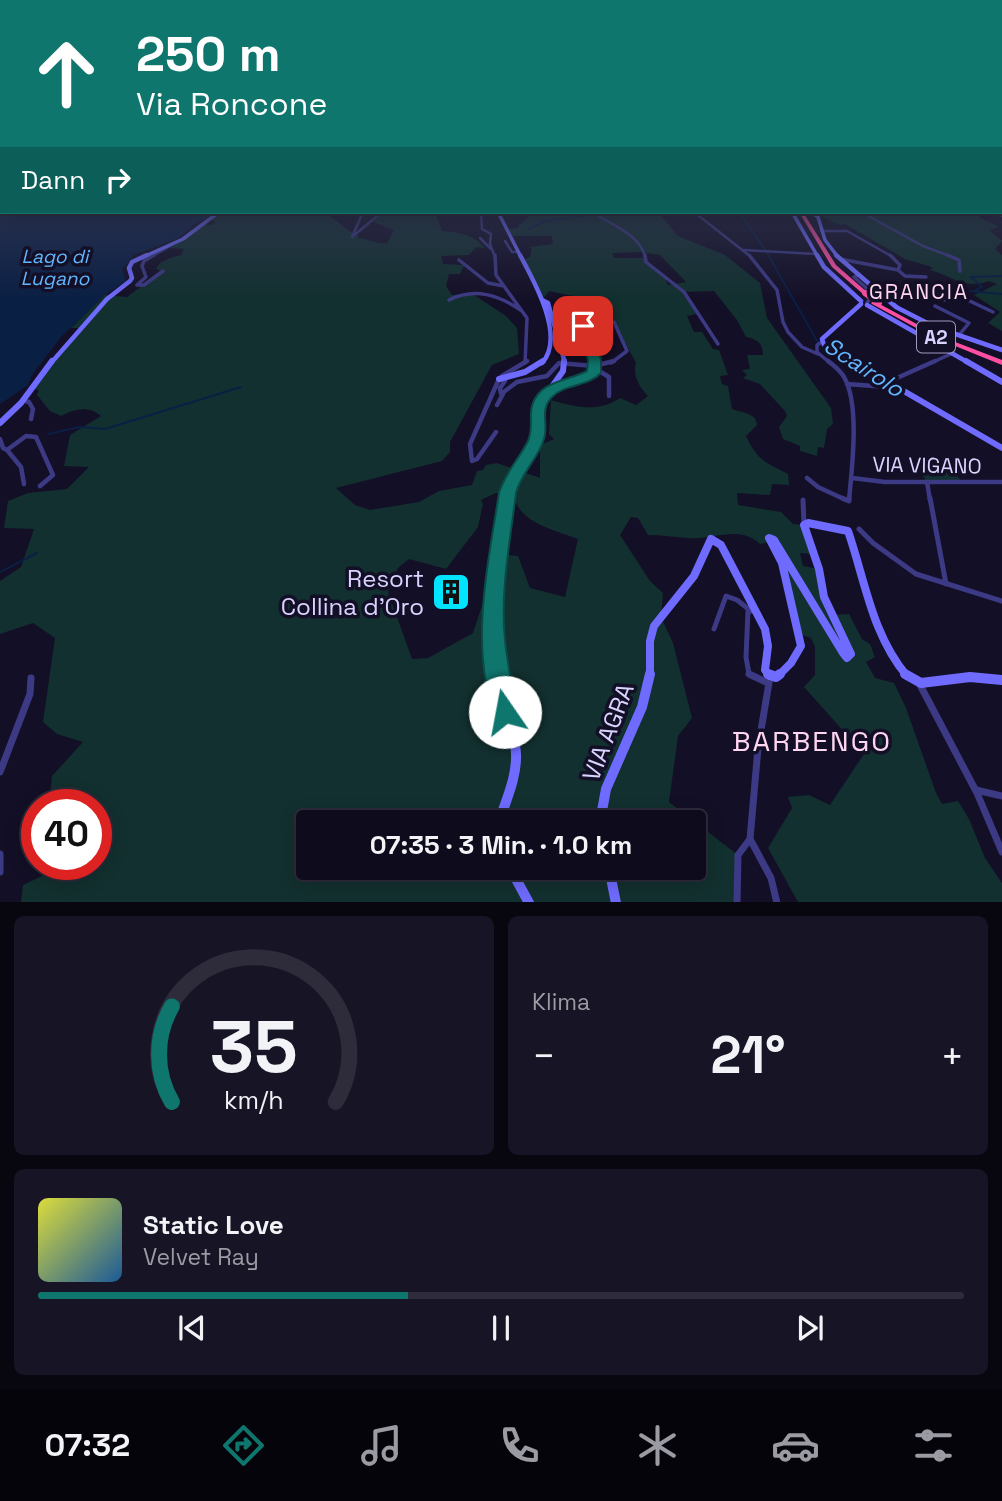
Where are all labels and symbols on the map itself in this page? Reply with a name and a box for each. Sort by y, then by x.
water label: Lago di Lugano [21,244,91,291]
district label: GRANCIA [869,278,969,305]
pin [553,296,613,356]
road number: A2 [917,322,955,352]
water label: Scairolo [818,330,910,404]
street label: VIA VIGANO [872,451,982,479]
place label: Resort Collina d'Oro [281,563,424,622]
building icon: Resort Collina d'Oro [430,571,472,613]
position arrow [468,675,542,749]
street label: VIA AGRA [575,679,641,785]
district label: BARBENGO [732,723,892,759]
speed limit sign: 40 [21,789,112,880]

